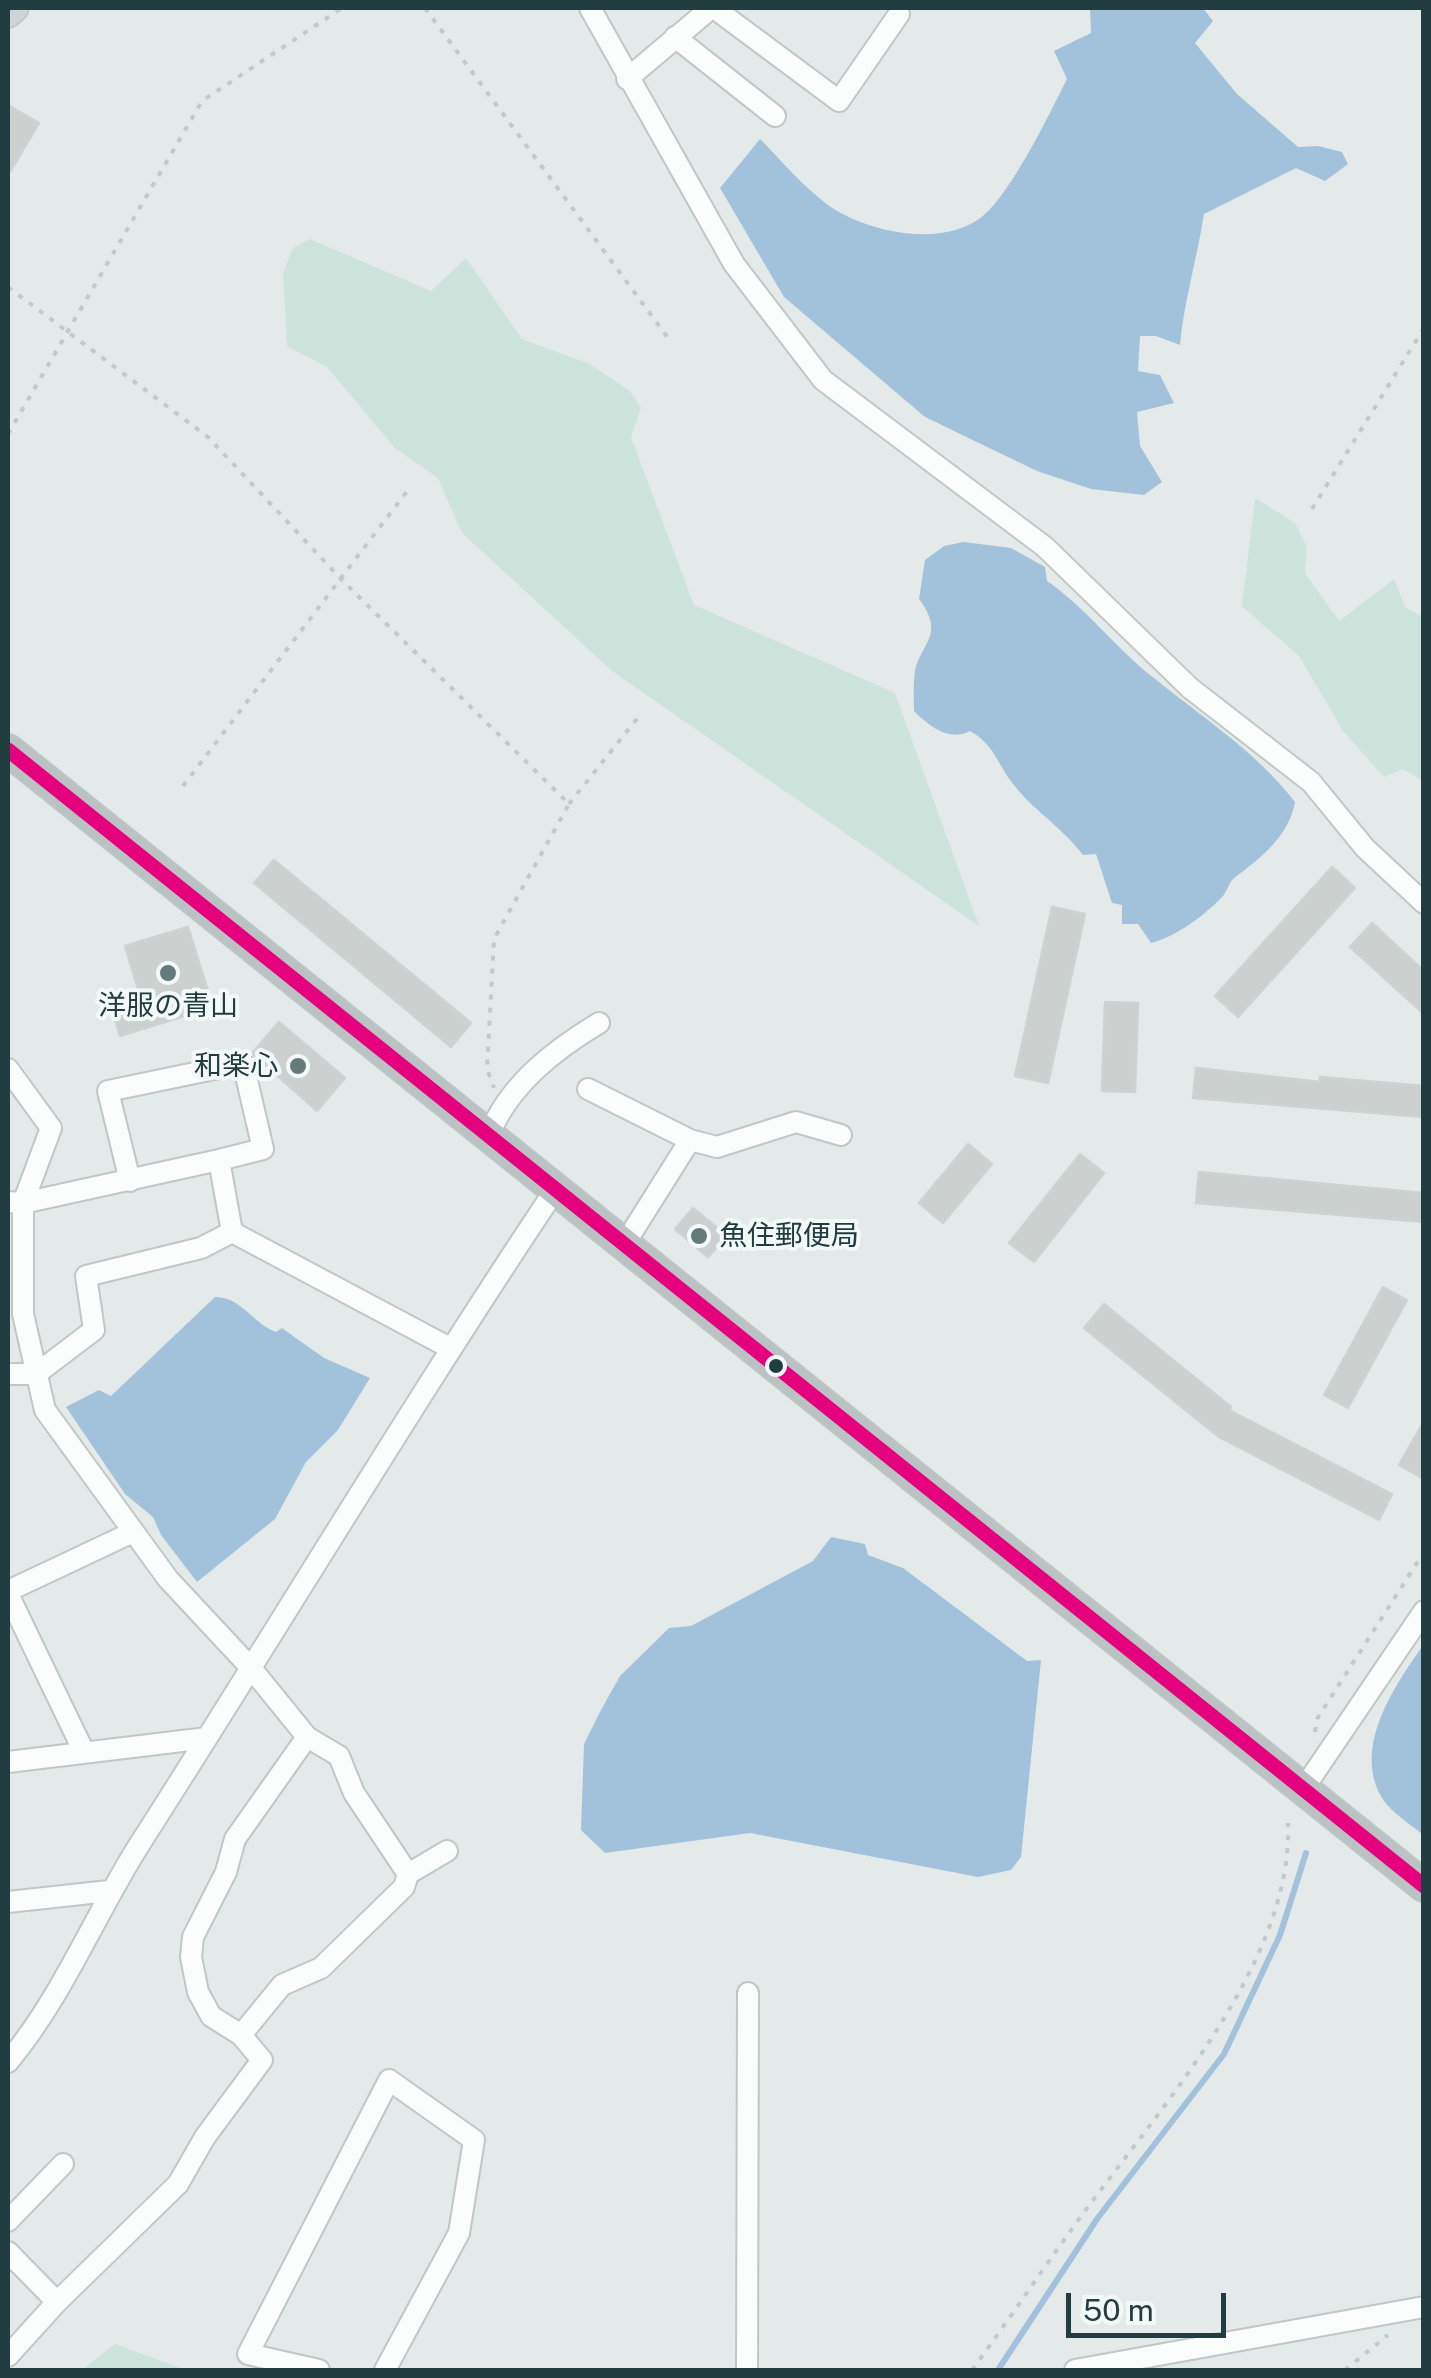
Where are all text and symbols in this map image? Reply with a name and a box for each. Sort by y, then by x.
marker: 洋服の青山 [157,962,179,984]
place label: 洋服の青山 [98,989,238,1023]
place label: 和楽心 [194,1049,278,1083]
marker: 和楽心 [287,1055,309,1077]
place label: 魚住郵便局 [719,1219,859,1253]
marker: 魚住郵便局 [688,1225,710,1247]
unlabelled marker [766,1356,786,1376]
scale bar [1071,2273,1231,2335]
text: 50 m [1083,2292,1154,2328]

